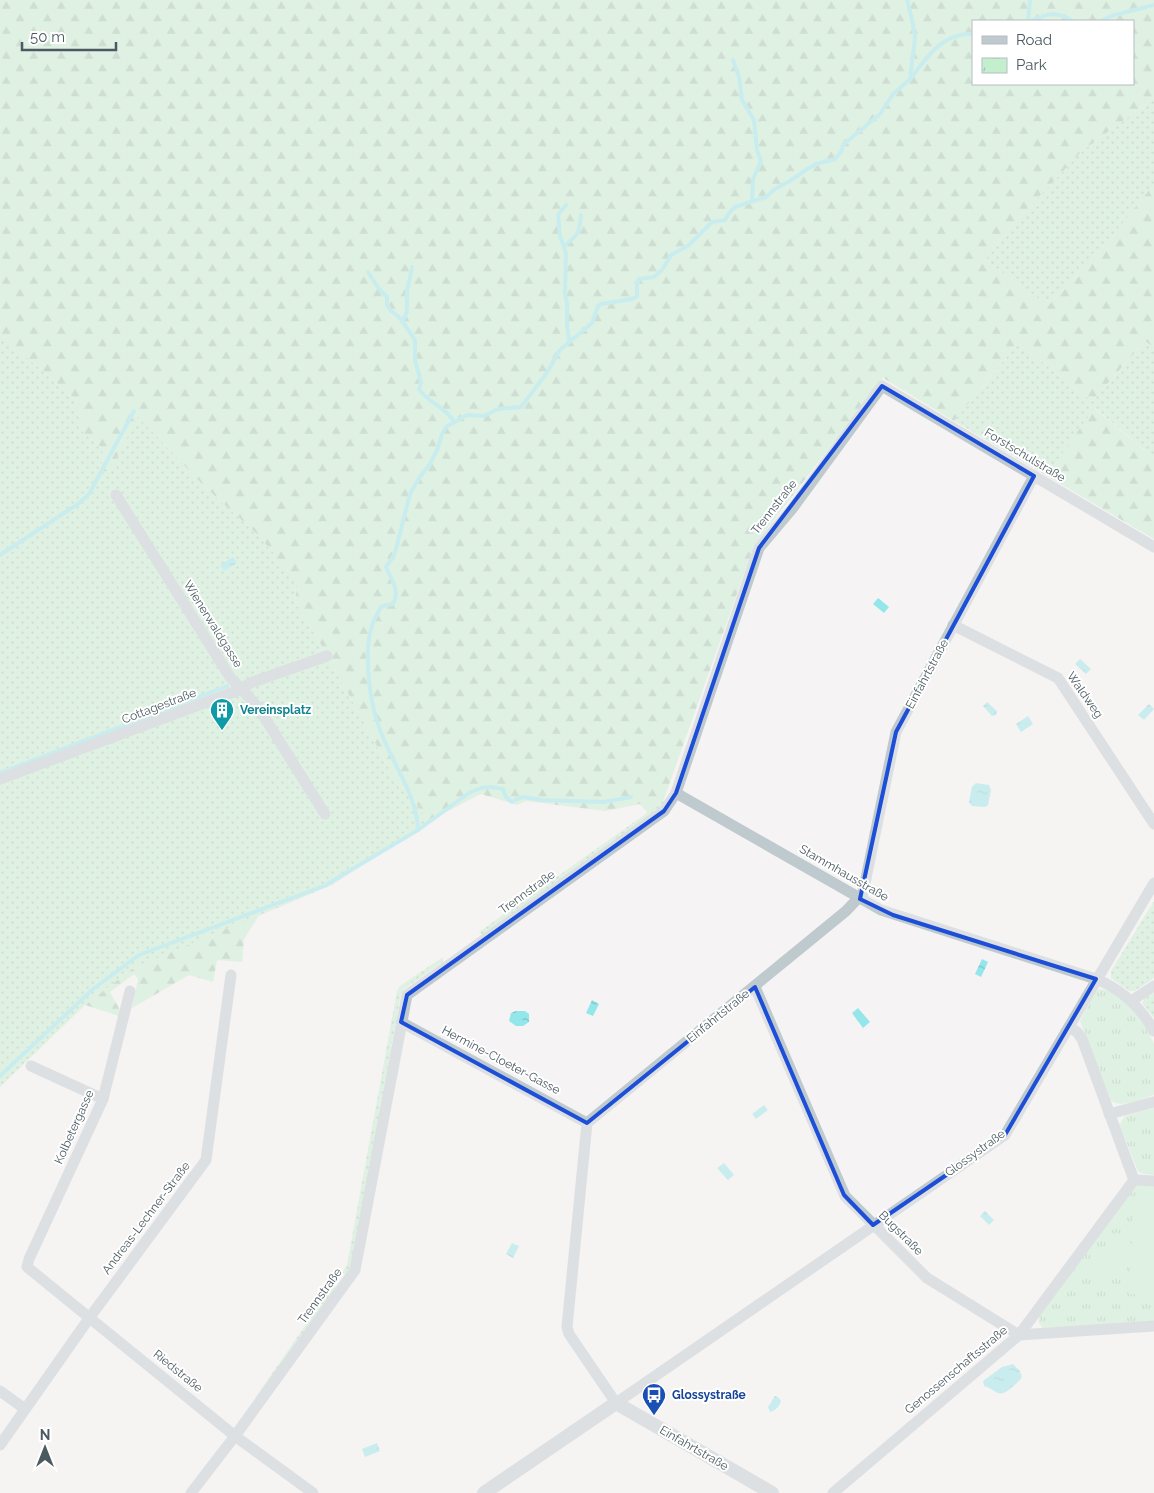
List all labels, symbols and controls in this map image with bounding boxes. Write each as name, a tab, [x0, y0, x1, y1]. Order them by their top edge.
scale bar	[22, 20, 116, 52]
legend	[972, 20, 1134, 85]
text: 50 m	[30, 28, 65, 46]
text: Road	[1016, 31, 1052, 49]
text: Park	[1016, 56, 1047, 74]
street label: Forstschulstraße	[982, 425, 1068, 485]
street label: Trennstraße	[748, 477, 800, 537]
street label: Wienerwaldgasse	[181, 578, 245, 670]
street label: Einfahrtstraße	[903, 637, 951, 711]
street label: Waldweg	[1064, 669, 1106, 721]
street label: Cottagestraße	[120, 685, 198, 727]
building icon: Vereinsplatz	[209, 697, 235, 731]
place label: Vereinsplatz	[240, 703, 311, 717]
street label: Stammhausstraße	[797, 842, 891, 904]
street label: Trennstraße	[496, 867, 558, 917]
street label: Einfahrtstraße	[684, 986, 752, 1046]
street label: Hermine-Cloeter-Gasse	[439, 1023, 563, 1097]
street label: Kolbetergasse	[51, 1088, 97, 1166]
street label: Glossystraße	[942, 1126, 1008, 1180]
street label: Andreas-Lechner-Straße	[99, 1159, 193, 1277]
street label: Bugstraße	[876, 1208, 926, 1258]
street label: Trennstraße	[295, 1265, 345, 1327]
street label: Genossenschaftsstraße	[902, 1323, 1010, 1417]
street label: Riedstraße	[151, 1347, 205, 1395]
bus stop icon: Glossystraße	[641, 1382, 667, 1416]
place label: Glossystraße	[672, 1388, 746, 1402]
north arrow	[20, 1423, 70, 1473]
street label: Einfahrtstraße	[657, 1423, 731, 1473]
text: N	[40, 1427, 50, 1443]

